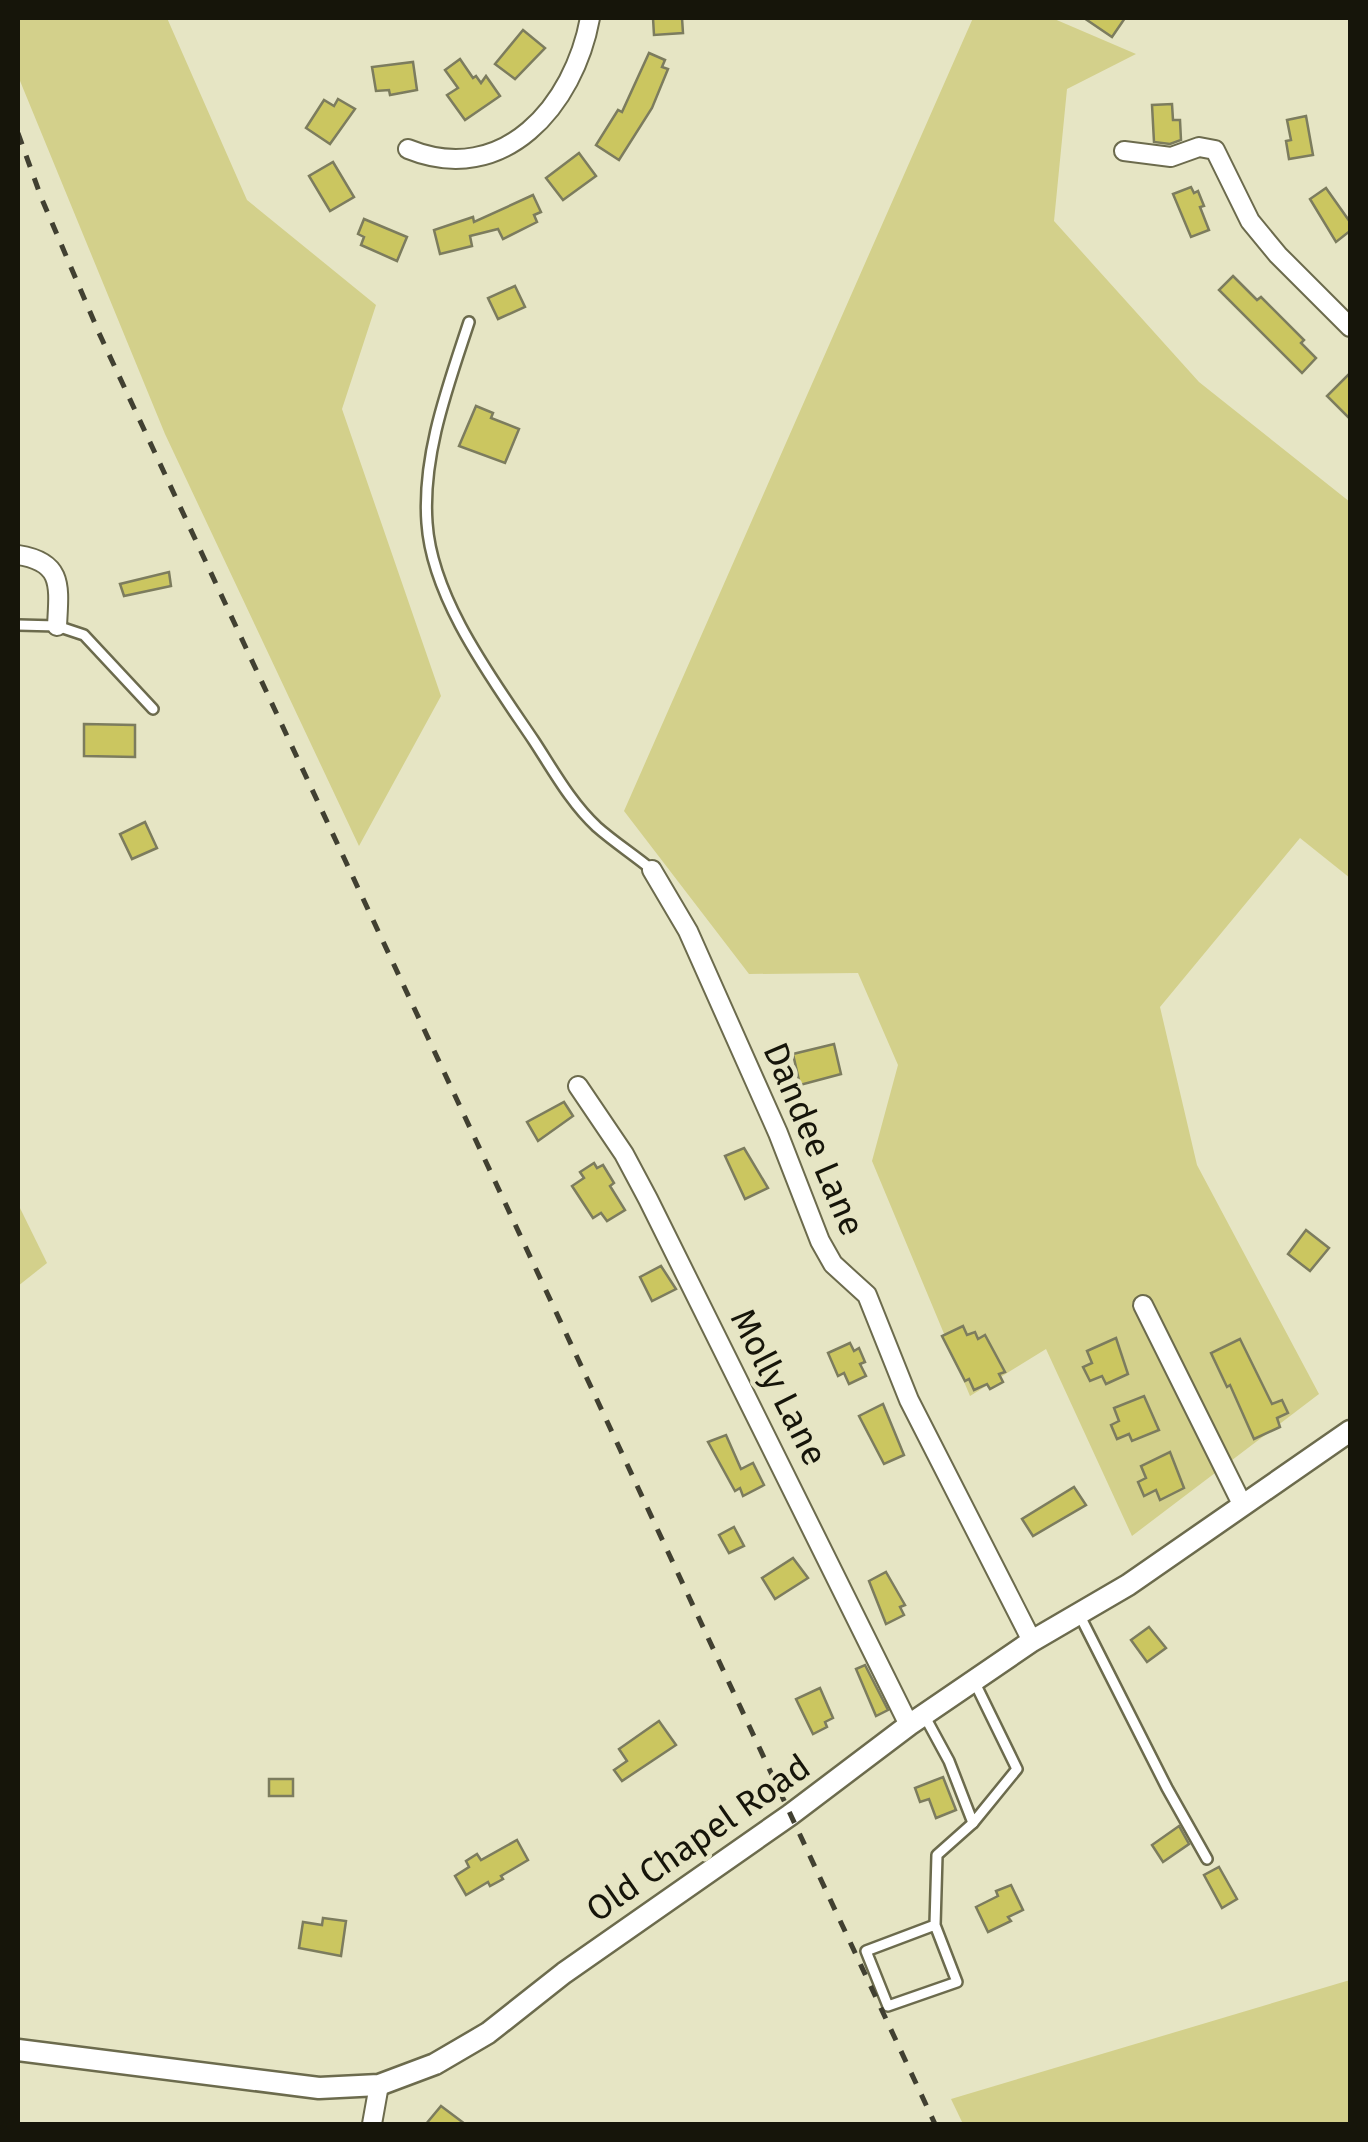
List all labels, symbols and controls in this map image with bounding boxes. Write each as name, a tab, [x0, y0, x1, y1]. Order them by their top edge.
street label: Dandee Lane	[754, 1036, 874, 1242]
street label: Molly Lane	[722, 1302, 836, 1472]
street label: Old Chapel Road	[578, 1745, 818, 1931]

